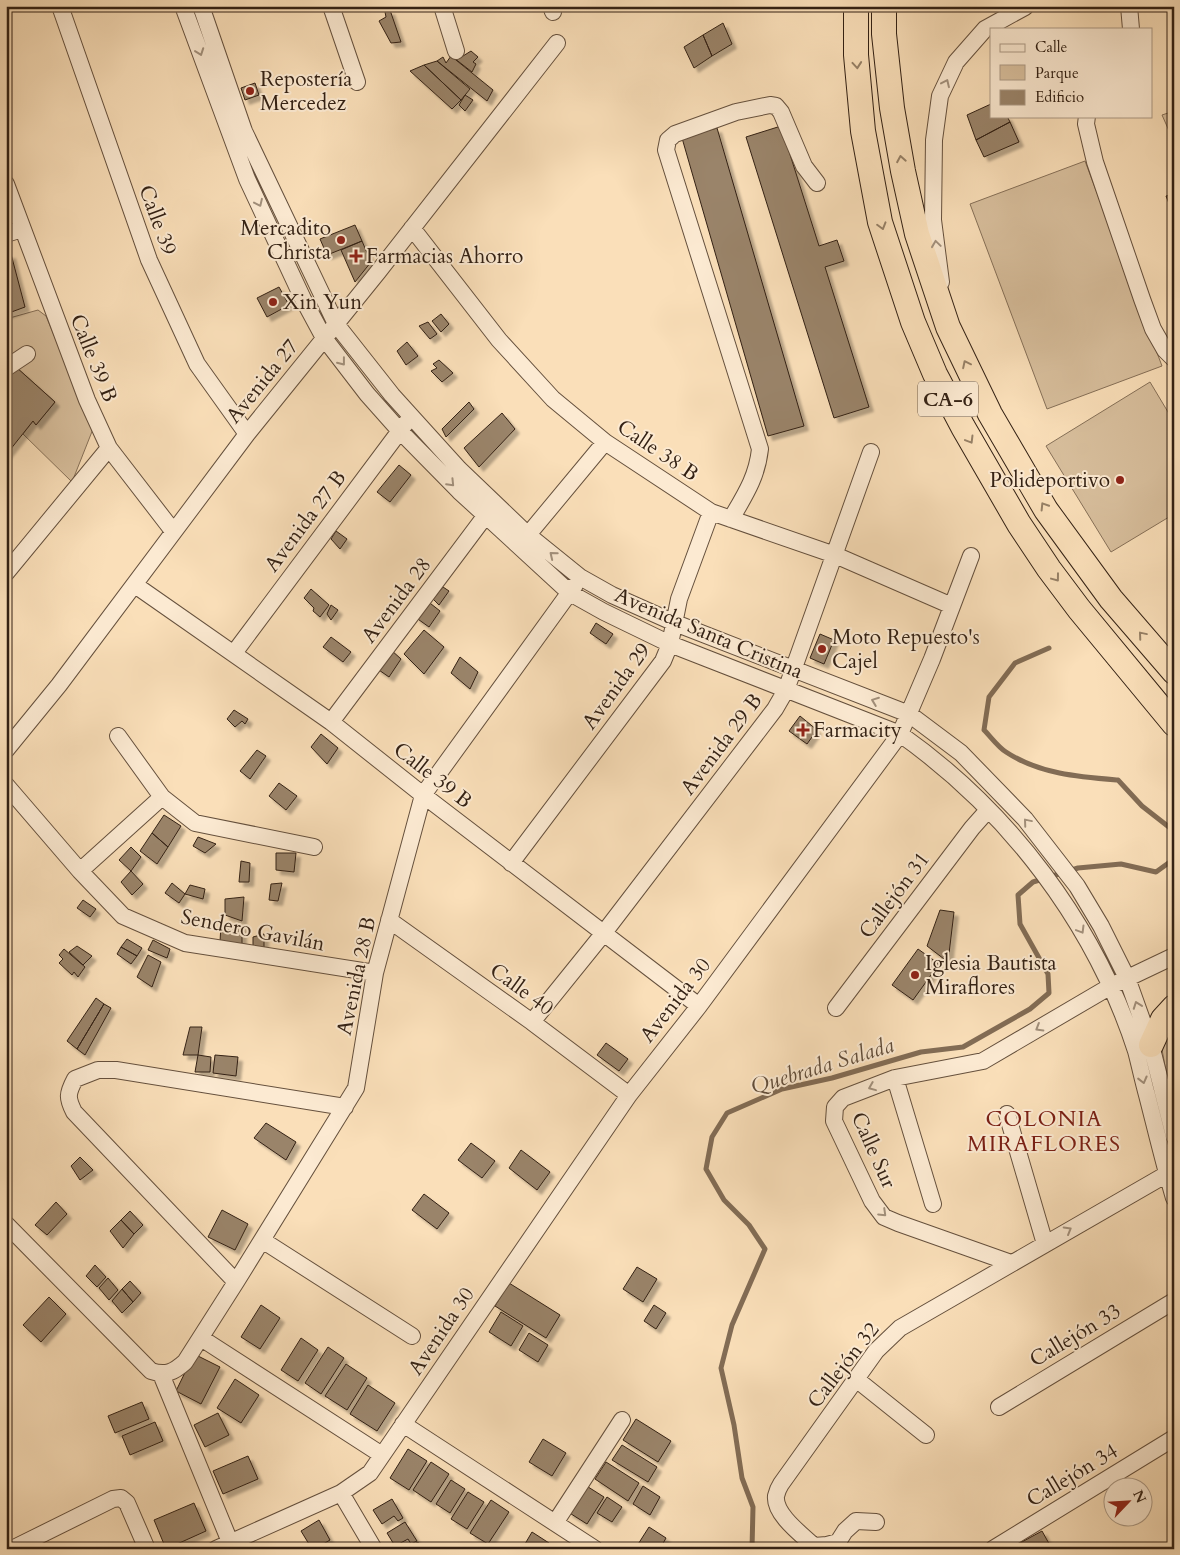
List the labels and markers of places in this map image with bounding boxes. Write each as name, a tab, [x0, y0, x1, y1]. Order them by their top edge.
place label: Repostería Mercedez	[260, 65, 352, 118]
marker: Repostería Mercedez	[244, 85, 256, 97]
place label: Mercadito Christa	[240, 214, 331, 267]
marker: Mercadito Christa	[335, 234, 347, 246]
place label: Farmacias Ahorro	[366, 242, 523, 271]
marker: Farmacias Ahorro	[350, 250, 362, 262]
place label: Xin Yun	[283, 288, 362, 317]
marker: Xin Yun	[267, 296, 279, 308]
place label: Polideportivo	[990, 466, 1110, 495]
marker: Polideportivo	[1114, 474, 1126, 486]
place label: Moto Repuesto's Cajel	[832, 623, 980, 676]
marker: Moto Repuesto's Cajel	[816, 643, 828, 655]
place label: Farmacity	[813, 716, 902, 745]
marker: Farmacity	[797, 724, 809, 736]
place label: Iglesia Bautista Miraflores	[925, 949, 1057, 1002]
marker: Iglesia Bautista Miraflores	[909, 969, 921, 981]

